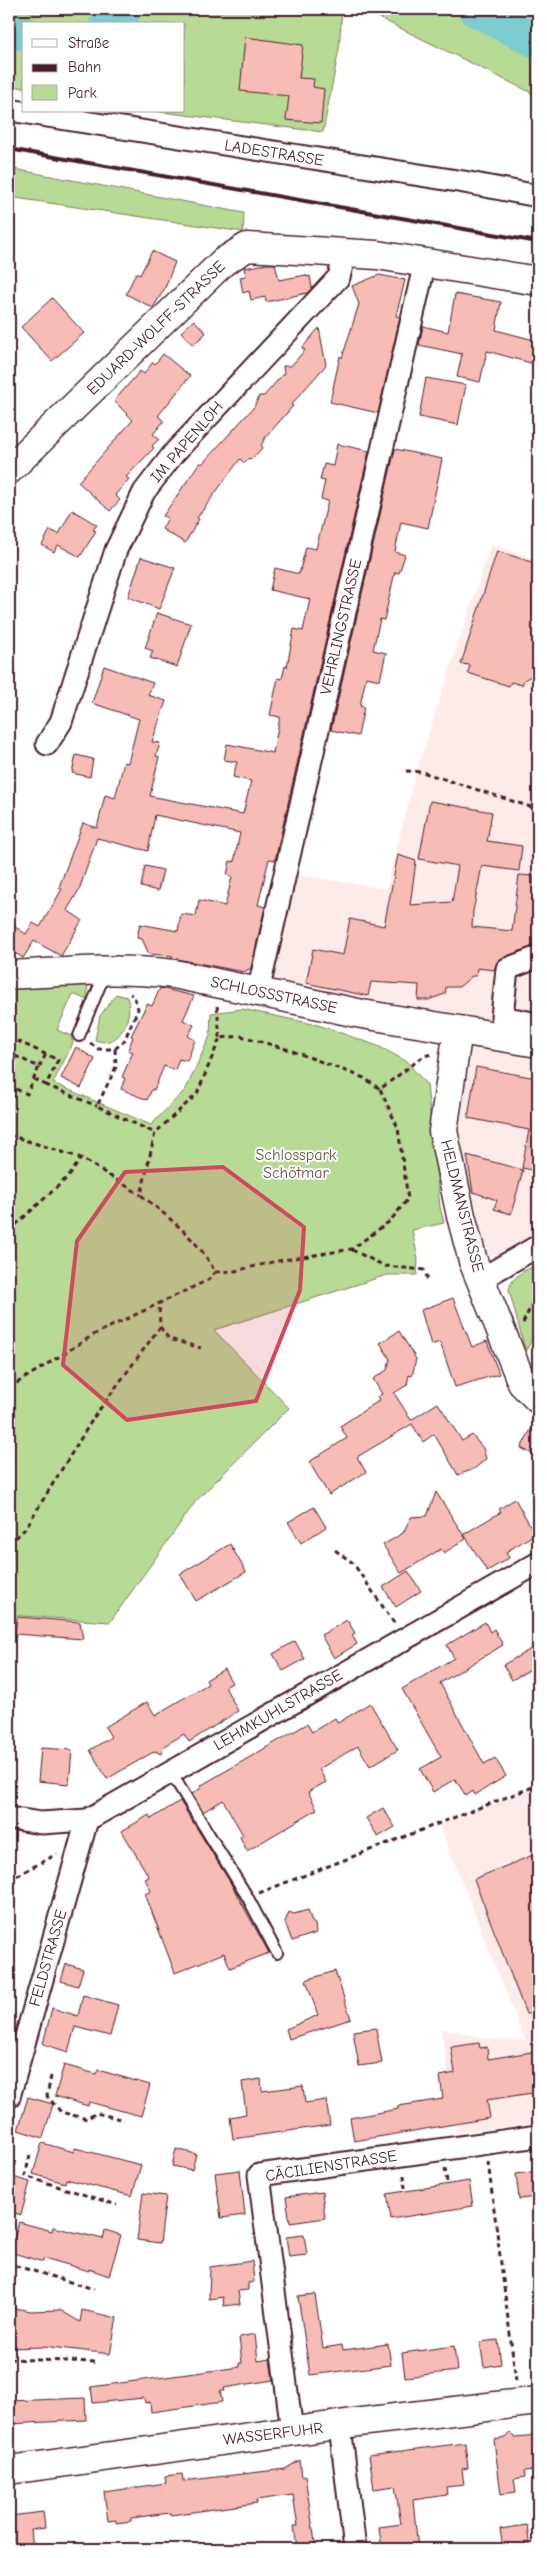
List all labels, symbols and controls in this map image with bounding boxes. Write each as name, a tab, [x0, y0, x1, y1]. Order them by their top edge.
legend	[22, 22, 185, 112]
text: Straße	[68, 34, 110, 52]
text: Bahn	[68, 58, 101, 76]
text: Park	[68, 84, 97, 102]
street label: LADESTRASSE	[223, 136, 325, 170]
street label: EDUARD-WOLFF-STRASSE	[83, 257, 229, 399]
street label: IM PAPENLOH	[147, 398, 227, 486]
street label: VEHRLINGSTRASSE	[317, 557, 365, 697]
street label: SCHLOSSSTRASSE	[209, 973, 339, 1017]
street label: HELDMANSTRASSE	[437, 1138, 487, 1274]
park label: Schlosspark Schötmar	[255, 1146, 337, 1182]
street label: LEHMKUHLSTRASSE	[210, 1666, 346, 1754]
street label: FELDSTRASSE	[26, 1907, 71, 2009]
street label: CÄCILIENSTRASSE	[264, 2147, 398, 2185]
street label: WASSERFUHR	[222, 2419, 324, 2449]

